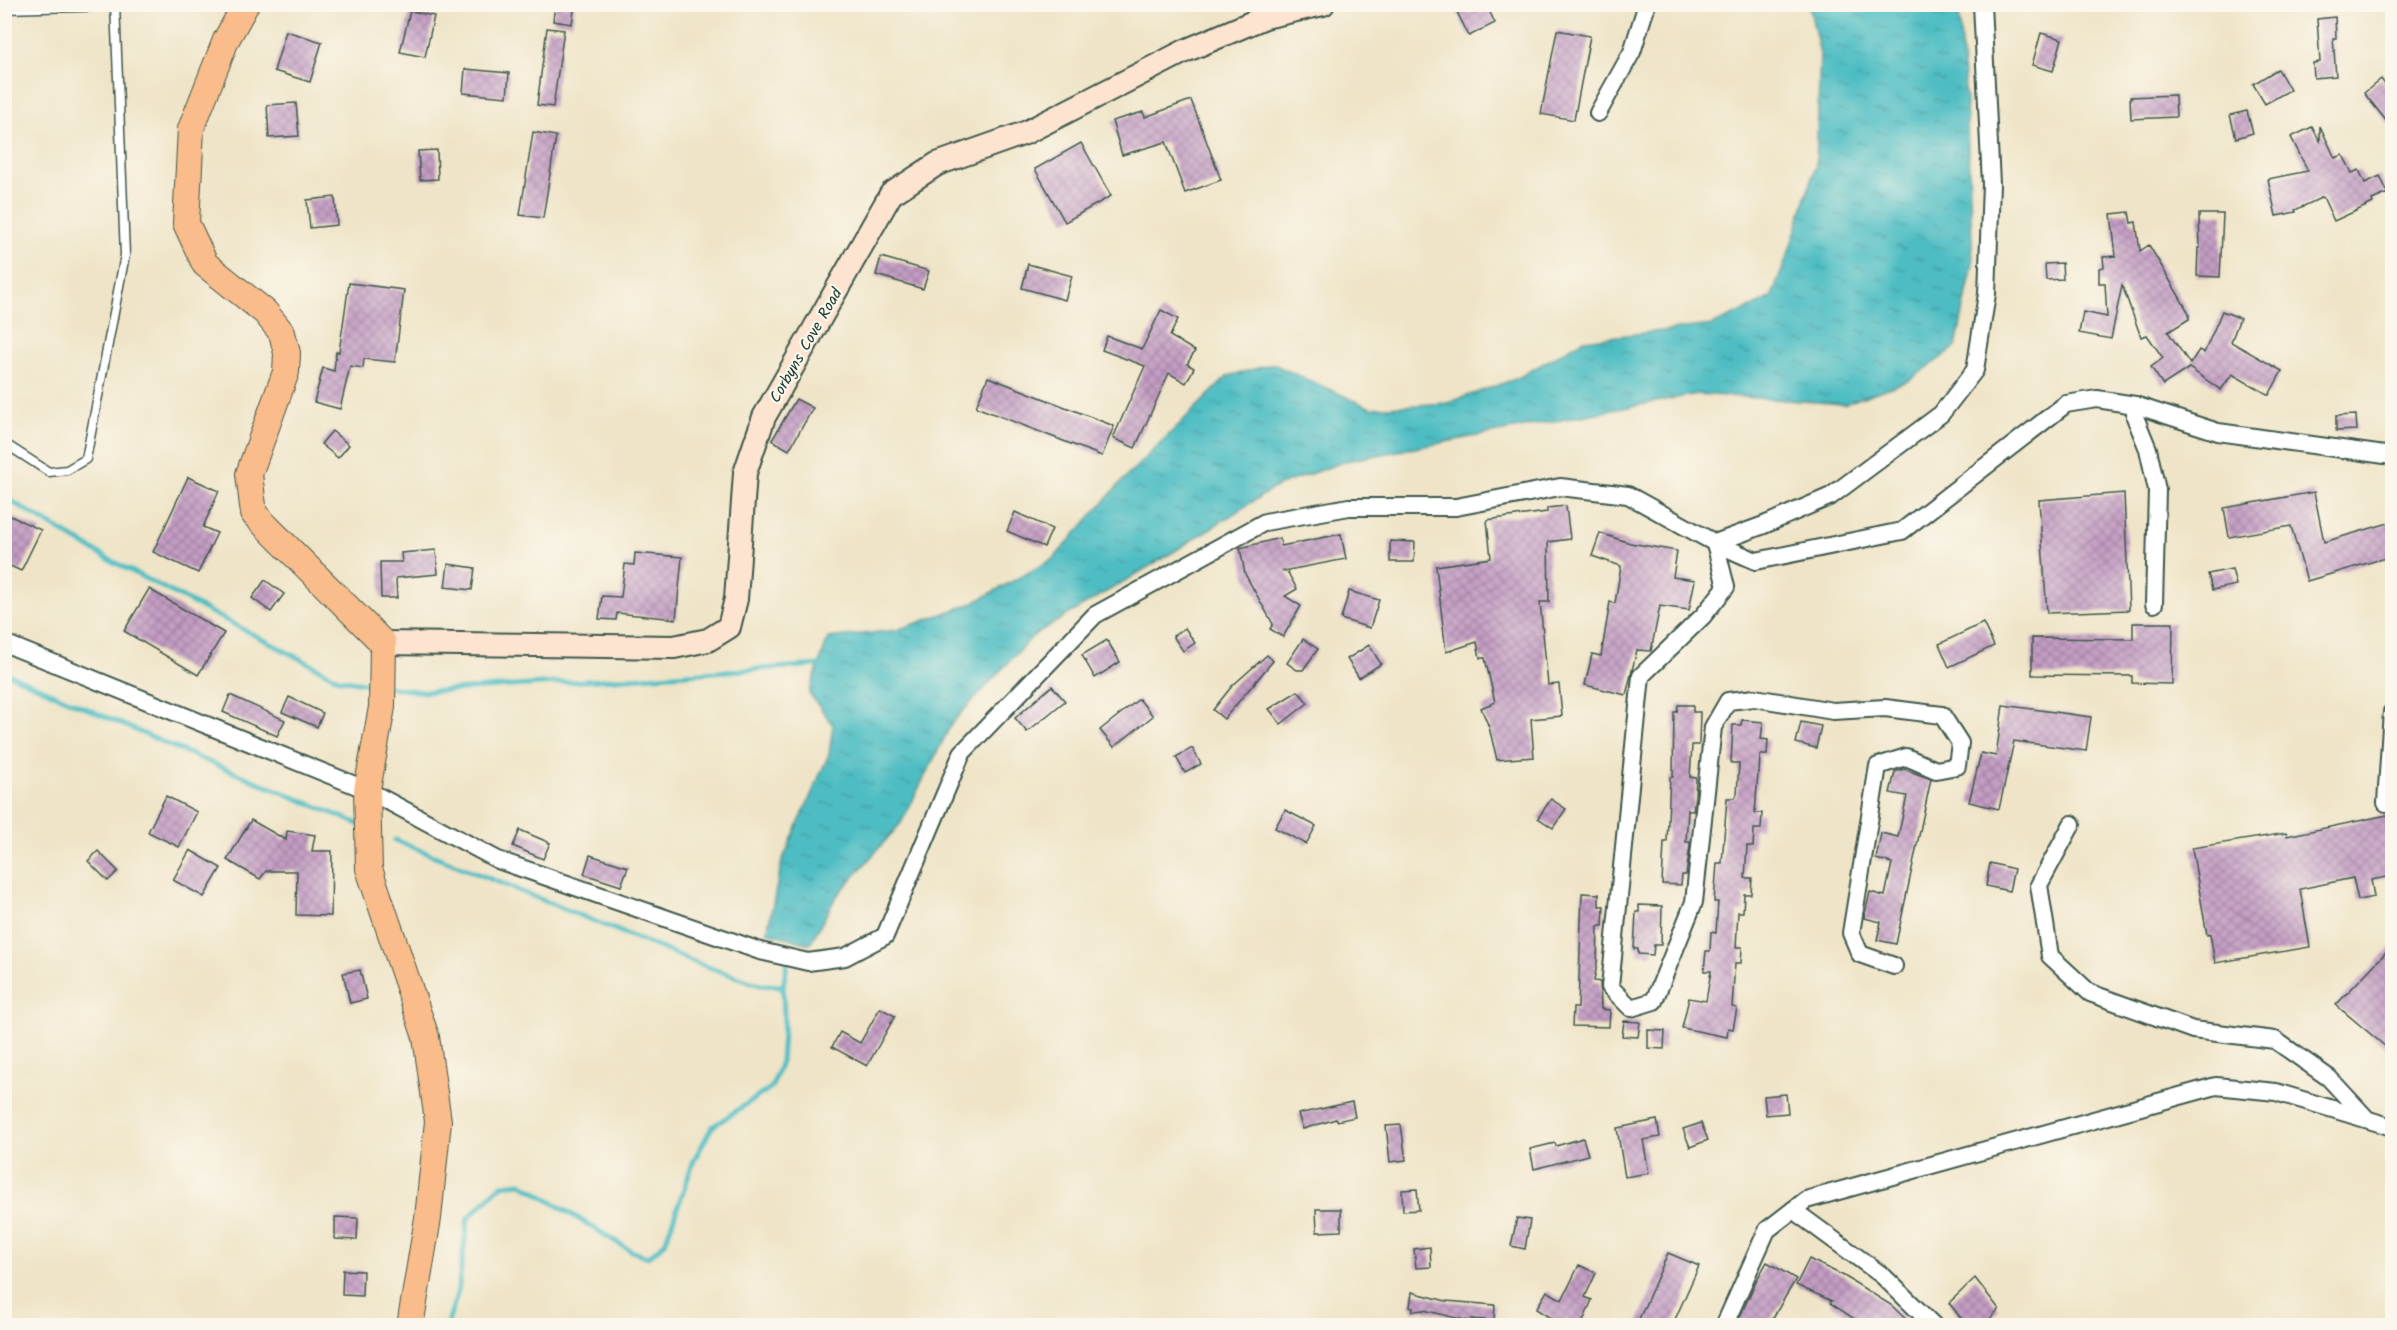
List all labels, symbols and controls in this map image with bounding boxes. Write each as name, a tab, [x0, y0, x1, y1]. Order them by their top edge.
street label: Corbyns Cove Road	[763, 283, 850, 408]

